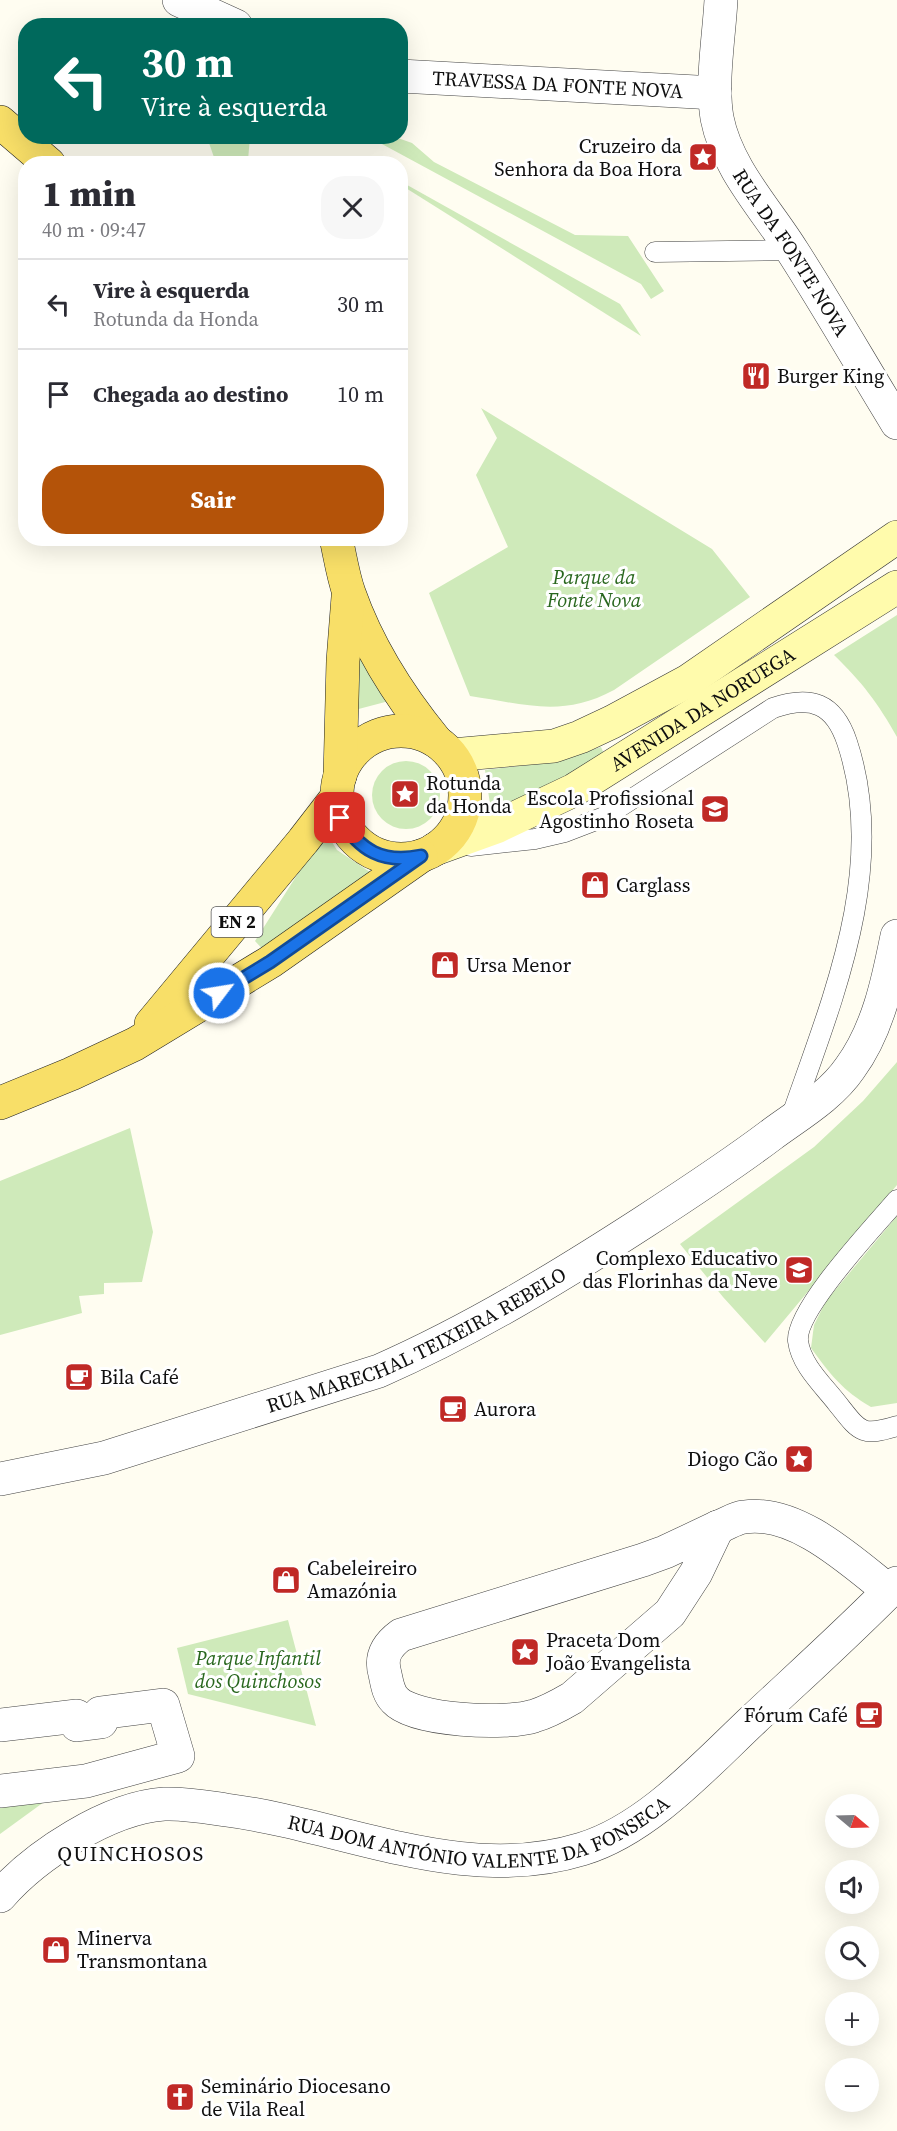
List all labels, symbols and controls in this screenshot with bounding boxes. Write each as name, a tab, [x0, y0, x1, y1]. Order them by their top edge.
text: 30 m	[141, 33, 234, 91]
icon: left	[42, 42, 120, 120]
street label: TRAVESSA DA FONTE NOVA	[432, 64, 685, 105]
text: Vire à esquerda	[141, 88, 327, 125]
place label: Cruzeiro da Senhora da Boa Hora	[494, 132, 683, 183]
place icon: Cruzeiro da Senhora da Boa Hora	[687, 141, 719, 173]
street label: RUA DA FONTE NOVA	[726, 164, 856, 342]
text: 1 min	[42, 169, 136, 218]
button: close	[321, 176, 384, 239]
text: 40 m · 09:47	[42, 216, 146, 244]
text: Vire à esquerda	[93, 275, 249, 305]
icon: left	[42, 288, 75, 321]
text: 30 m	[337, 289, 384, 319]
text: Rotunda da Honda	[93, 305, 259, 333]
restaurant icon: Burger King	[740, 360, 772, 392]
place label: Burger King	[777, 362, 884, 390]
icon: arrive	[42, 378, 75, 411]
text: Chegada ao destino	[93, 379, 288, 409]
text: 10 m	[337, 379, 384, 409]
button: Sair	[42, 465, 384, 534]
park label: Parque da Fonte Nova	[546, 563, 642, 614]
street label: AVENIDA DA NORUEGA	[605, 640, 801, 778]
place label: Rotunda da Honda	[426, 769, 513, 820]
place icon: Rotunda da Honda	[389, 778, 421, 810]
place label: Escola Profissional Agostinho Roseta	[527, 784, 695, 835]
pin	[314, 792, 365, 843]
school or university icon: Escola Profissional Agostinho Roseta	[699, 793, 731, 825]
icon: arrive	[323, 801, 356, 834]
shop icon: Carglass	[579, 869, 611, 901]
place label: Carglass	[616, 871, 690, 899]
road number: EN 2	[212, 907, 262, 937]
shop icon: Ursa Menor	[429, 949, 461, 981]
place label: Ursa Menor	[466, 951, 572, 979]
position arrow	[187, 961, 251, 1025]
place label: Complexo Educativo das Florinhas da Neve	[582, 1244, 778, 1295]
school or university icon: Complexo Educativo das Florinhas da Neve	[783, 1254, 815, 1286]
street label: RUA MARECHAL TEIXEIRA REBELO	[263, 1260, 572, 1420]
cafe icon: Bila Café	[63, 1361, 95, 1393]
place label: Bila Café	[100, 1363, 179, 1391]
cafe icon: Aurora	[437, 1393, 469, 1425]
place label: Aurora	[474, 1395, 537, 1423]
place icon: Diogo Cão	[783, 1443, 815, 1475]
place label: Diogo Cão	[687, 1445, 778, 1473]
place label: Cabeleireiro Amazónia	[307, 1554, 417, 1605]
shop icon: Cabeleireiro Amazónia	[270, 1564, 302, 1596]
place label: Praceta Dom João Evangelista	[545, 1626, 692, 1677]
place icon: Praceta Dom João Evangelista	[509, 1636, 541, 1668]
park label: Parque Infantil dos Quinchosos	[194, 1644, 322, 1695]
cafe icon: Fórum Café	[853, 1699, 885, 1731]
place label: Fórum Café	[744, 1701, 848, 1729]
street label: RUA DOM ANTÓNIO VALENTE DA FONSECA	[285, 1789, 676, 1875]
north arrow	[825, 1794, 879, 1848]
map controls	[825, 1794, 879, 2112]
district label: QUINCHOSOS	[57, 1839, 205, 1868]
button: sound	[825, 1860, 879, 1914]
place label: Minerva Transmontana	[77, 1924, 208, 1975]
button: search	[825, 1926, 879, 1980]
shop icon: Minerva Transmontana	[40, 1934, 72, 1966]
button: +	[825, 1992, 879, 2046]
button: −	[825, 2058, 879, 2112]
place label: Seminário Diocesano de Vila Real	[201, 2072, 391, 2123]
church icon: Seminário Diocesano de Vila Real	[164, 2081, 196, 2113]

